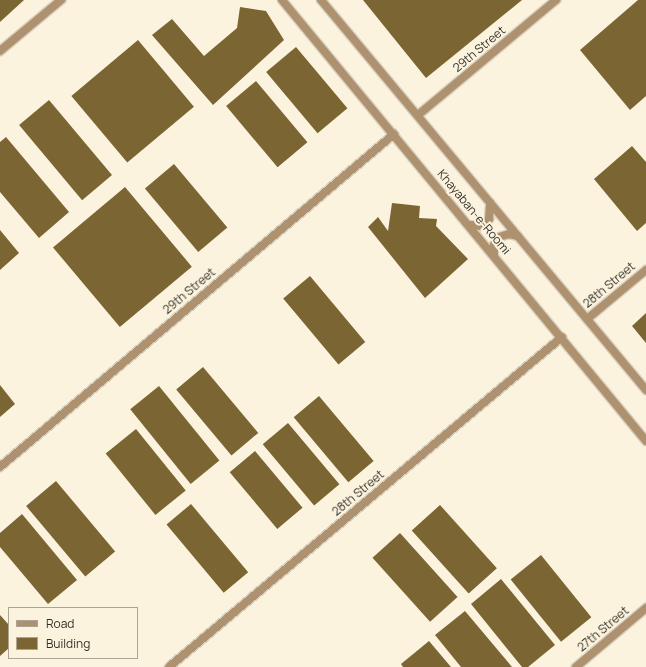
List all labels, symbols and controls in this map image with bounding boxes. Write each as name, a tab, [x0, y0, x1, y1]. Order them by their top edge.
street label: 29th Street	[450, 23, 508, 75]
street label: Khayaban-e-Roomi	[434, 167, 514, 257]
street label: 28th Street	[580, 259, 638, 311]
street label: 29th Street	[160, 265, 218, 317]
street label: 28th Street	[329, 467, 387, 519]
street label: 27th Street	[574, 603, 632, 655]
legend	[8, 607, 138, 659]
text: Road	[46, 615, 74, 632]
text: Building	[46, 635, 90, 652]

